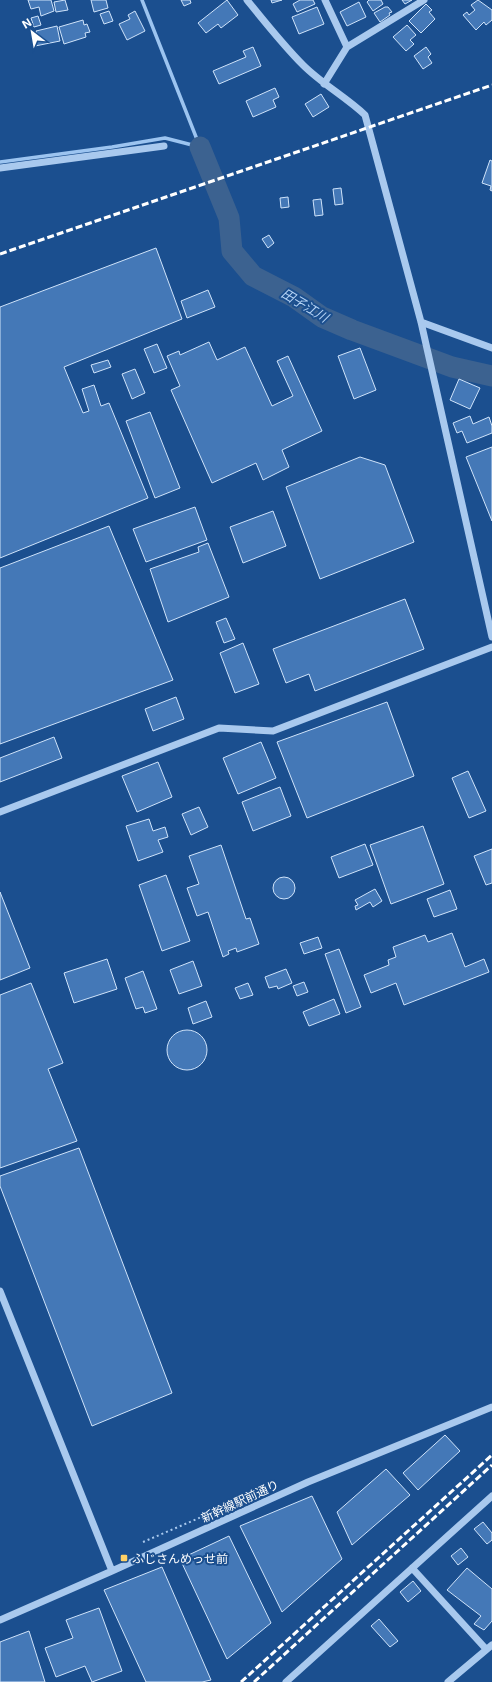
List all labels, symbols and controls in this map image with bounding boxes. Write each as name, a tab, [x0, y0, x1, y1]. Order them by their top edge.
north arrow	[12, 12, 52, 52]
text: N	[20, 15, 34, 32]
water label: 田子江川	[279, 285, 333, 326]
street label: 新幹線駅前通り	[199, 1476, 281, 1526]
place label: ふじさんめっせ前	[132, 1551, 228, 1566]
marker: ふじさんめっせ前	[119, 1553, 129, 1563]

